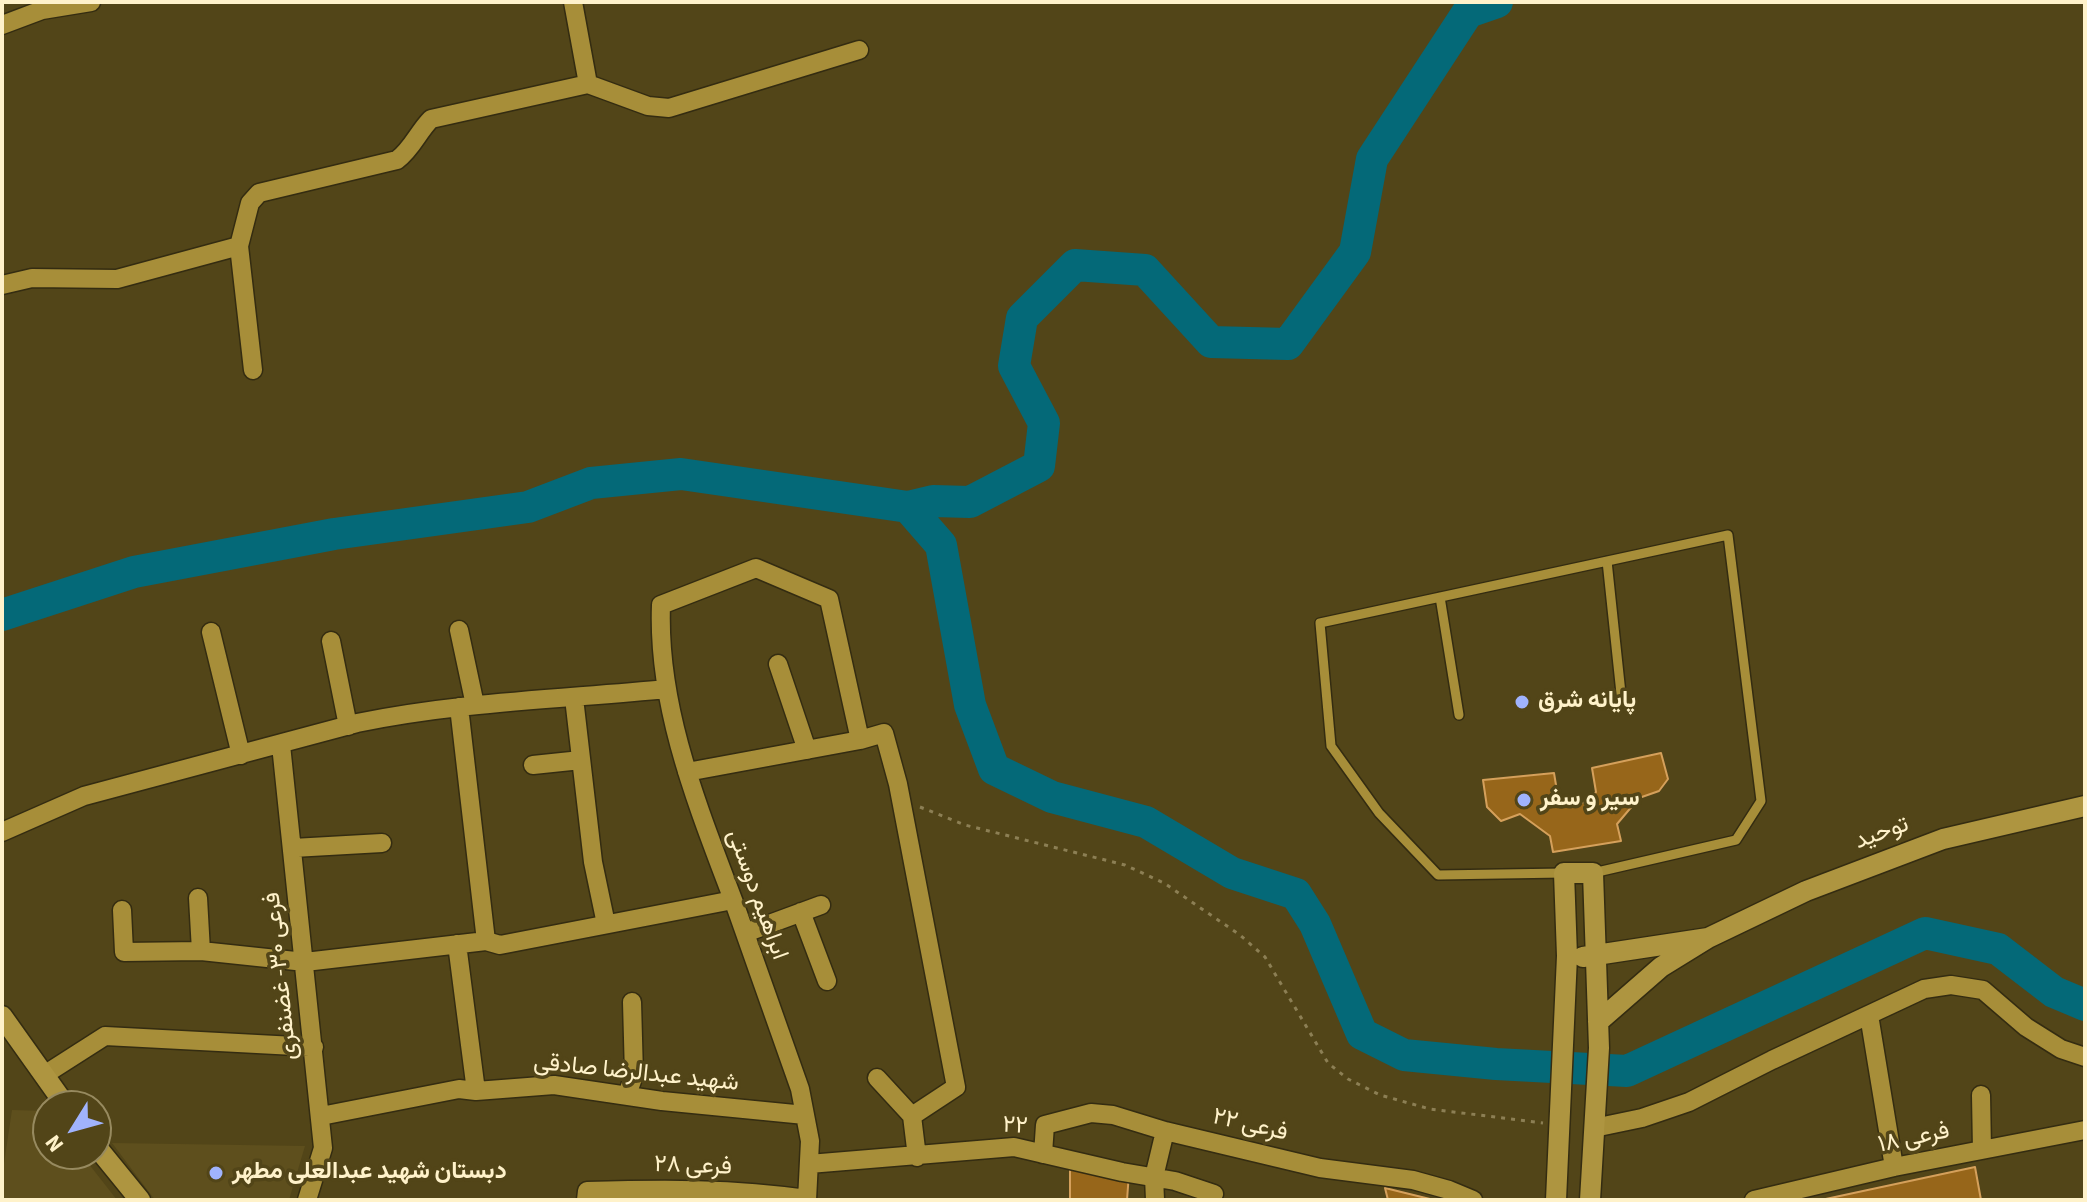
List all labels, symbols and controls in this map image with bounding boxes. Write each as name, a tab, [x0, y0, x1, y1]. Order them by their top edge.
place label: پایانه شرق	[1538, 688, 1636, 716]
marker: پایانه شرق	[1513, 693, 1531, 711]
place label: سیر و سفر	[1540, 786, 1640, 814]
marker: سیر و سفر	[1515, 791, 1533, 809]
street label: توحید	[1851, 811, 1913, 857]
street label: ابراهیم دوستی	[719, 826, 793, 964]
street label: فرعی ۳۰- غضنفری	[259, 891, 305, 1061]
street label: شهید عبدالرضا صادقی	[532, 1049, 740, 1099]
north arrow	[32, 1090, 112, 1170]
street label: فرعی ۲۲	[1210, 1103, 1290, 1149]
street label: ۲۲	[1002, 1112, 1028, 1142]
street label: فرعی ۱۸	[1876, 1117, 1952, 1161]
text: N	[37, 1128, 72, 1159]
street label: فرعی ۲۸	[654, 1151, 732, 1183]
place label: دبستان شهید عبدالعلی مطهر	[232, 1159, 507, 1187]
marker: دبستان شهید عبدالعلی مطهر	[207, 1164, 225, 1182]

